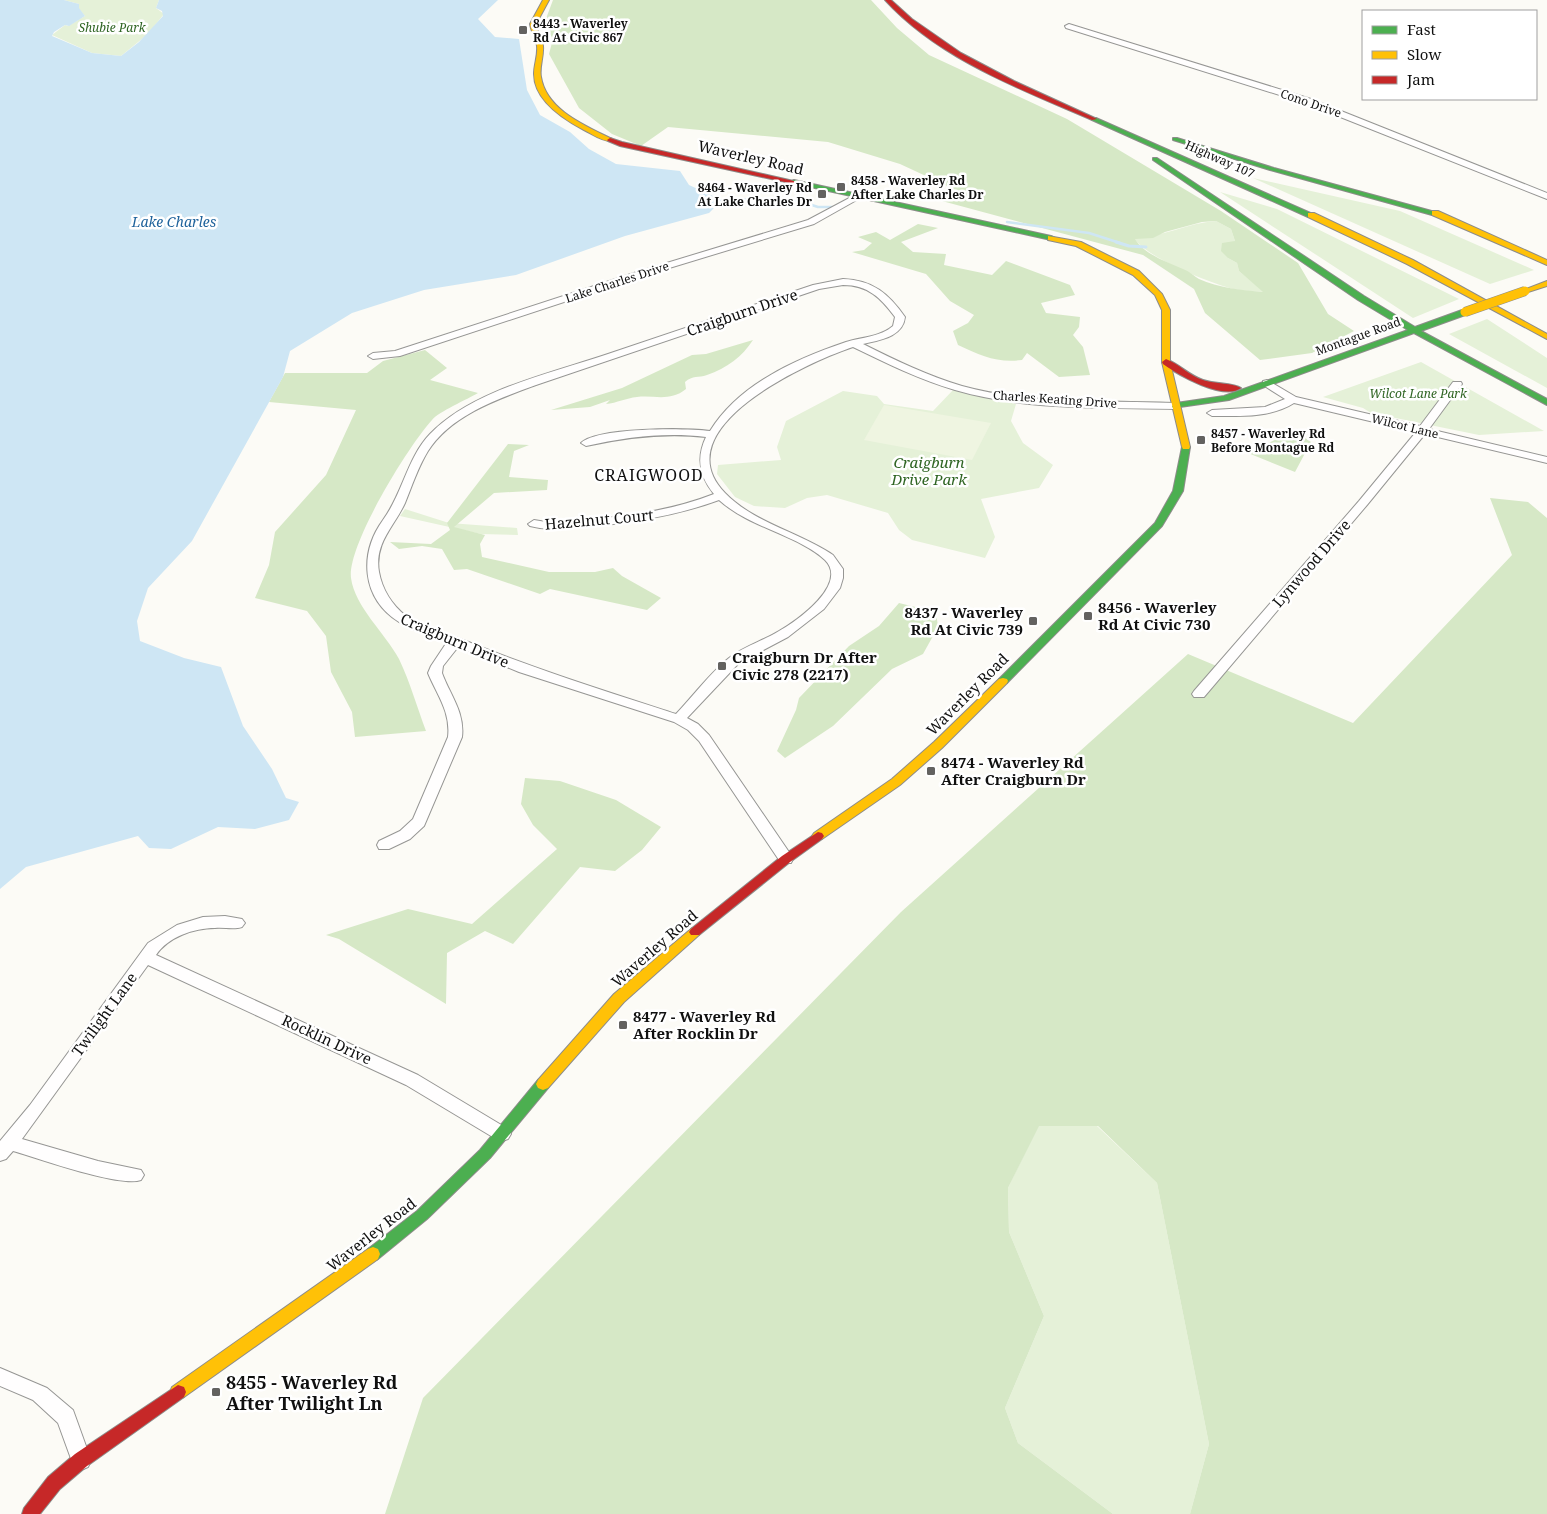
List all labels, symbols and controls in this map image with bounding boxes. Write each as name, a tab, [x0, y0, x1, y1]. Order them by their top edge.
legend	[1362, 10, 1537, 100]
place label: 8443 - Waverley Rd At Civic 867	[533, 15, 628, 46]
park label: Shubie Park	[78, 19, 147, 36]
text: Fast	[1407, 19, 1436, 39]
marker: 8443 - Waverley Rd At Civic 867	[517, 24, 529, 36]
text: Slow	[1407, 44, 1441, 64]
text: Jam	[1406, 69, 1435, 89]
street label: Cono Drive	[1278, 85, 1344, 121]
street label: Waverley Road	[696, 135, 806, 179]
street label: Highway 107	[1183, 136, 1258, 182]
place label: 8458 - Waverley Rd After Lake Charles Dr	[851, 172, 984, 203]
place label: 8464 - Waverley Rd At Lake Charles Dr	[698, 179, 813, 210]
marker: 8458 - Waverley Rd After Lake Charles Dr	[835, 181, 847, 193]
marker: 8464 - Waverley Rd At Lake Charles Dr	[816, 188, 828, 200]
water label: Lake Charles	[131, 212, 217, 231]
street label: Lake Charles Drive	[563, 257, 671, 307]
street label: Craigburn Drive	[684, 284, 800, 340]
street label: Montague Road	[1313, 313, 1404, 359]
park label: Wilcot Lane Park	[1369, 385, 1468, 402]
street label: Charles Keating Drive	[992, 386, 1118, 412]
street label: Wilcot Lane	[1370, 409, 1440, 443]
place label: 8457 - Waverley Rd Before Montague Rd	[1211, 425, 1335, 456]
marker: 8457 - Waverley Rd Before Montague Rd	[1195, 434, 1207, 446]
park label: Craigburn Drive Park	[890, 452, 967, 489]
district label: CRAIGWOOD	[594, 464, 704, 486]
street label: Hazelnut Court	[544, 504, 654, 534]
street label: Lynwood Drive	[1267, 515, 1355, 611]
place label: 8456 - Waverley Rd At Civic 730	[1098, 597, 1217, 634]
place label: 8437 - Waverley Rd At Civic 739	[905, 602, 1023, 639]
street label: Craigburn Drive	[398, 608, 512, 672]
marker: 8456 - Waverley Rd At Civic 730	[1082, 610, 1094, 622]
marker: 8437 - Waverley Rd At Civic 739	[1027, 615, 1039, 627]
place label: Craigburn Dr After Civic 278 (2217)	[732, 647, 877, 684]
street label: Waverley Road	[922, 649, 1012, 739]
marker: Craigburn Dr After Civic 278 (2217)	[716, 660, 728, 672]
place label: 8474 - Waverley Rd After Craigburn Dr	[941, 752, 1086, 789]
marker: 8474 - Waverley Rd After Craigburn Dr	[925, 765, 937, 777]
street label: Waverley Road	[607, 905, 701, 991]
street label: Twilight Lane	[67, 968, 141, 1060]
place label: 8477 - Waverley Rd After Rocklin Dr	[633, 1006, 776, 1043]
street label: Rocklin Drive	[279, 1009, 375, 1069]
marker: 8477 - Waverley Rd After Rocklin Dr	[617, 1019, 629, 1031]
street label: Waverley Road	[322, 1193, 420, 1275]
place label: 8455 - Waverley Rd After Twilight Ln	[226, 1370, 398, 1415]
marker: 8455 - Waverley Rd After Twilight Ln	[210, 1386, 222, 1398]

